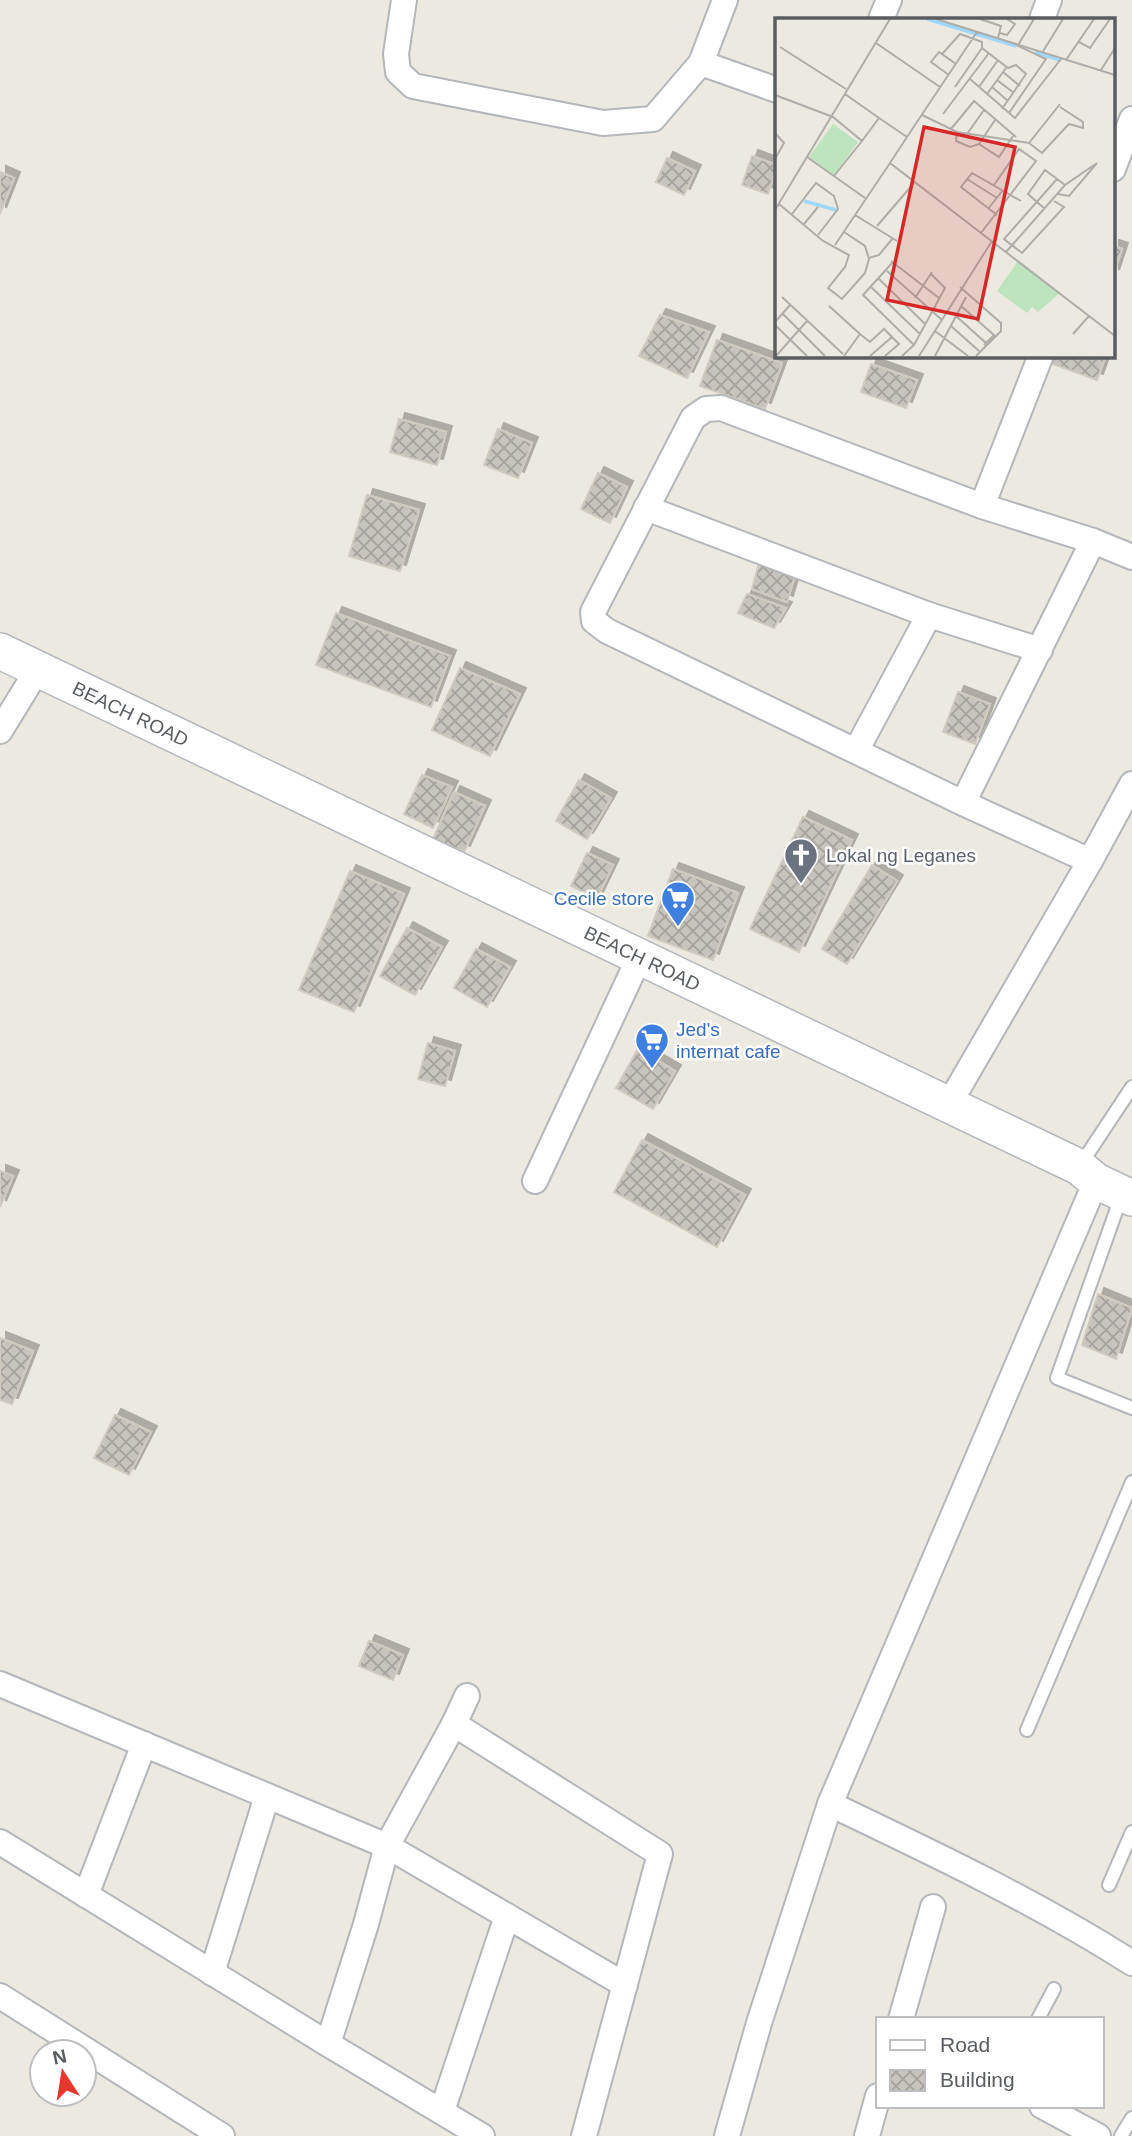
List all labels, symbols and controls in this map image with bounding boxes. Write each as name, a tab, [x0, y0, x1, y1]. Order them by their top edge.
inset map	[775, 18, 1114, 357]
street label: BEACH ROAD	[69, 677, 192, 751]
church icon: Lokal ng Leganes	[782, 836, 820, 885]
place label: Lokal ng Leganes	[826, 845, 976, 866]
supermarket icon: Cecile store	[659, 879, 697, 928]
place label: Cecile store	[554, 888, 654, 909]
street label: BEACH ROAD	[581, 922, 703, 995]
place label: Jed's internat cafe	[676, 1019, 781, 1062]
supermarket icon: Jed's internat cafe	[633, 1021, 671, 1070]
legend	[876, 2017, 1104, 2108]
text: Road	[940, 2033, 990, 2056]
north arrow	[28, 2038, 98, 2108]
text: N	[51, 2045, 68, 2069]
text: Building	[940, 2068, 1015, 2091]

